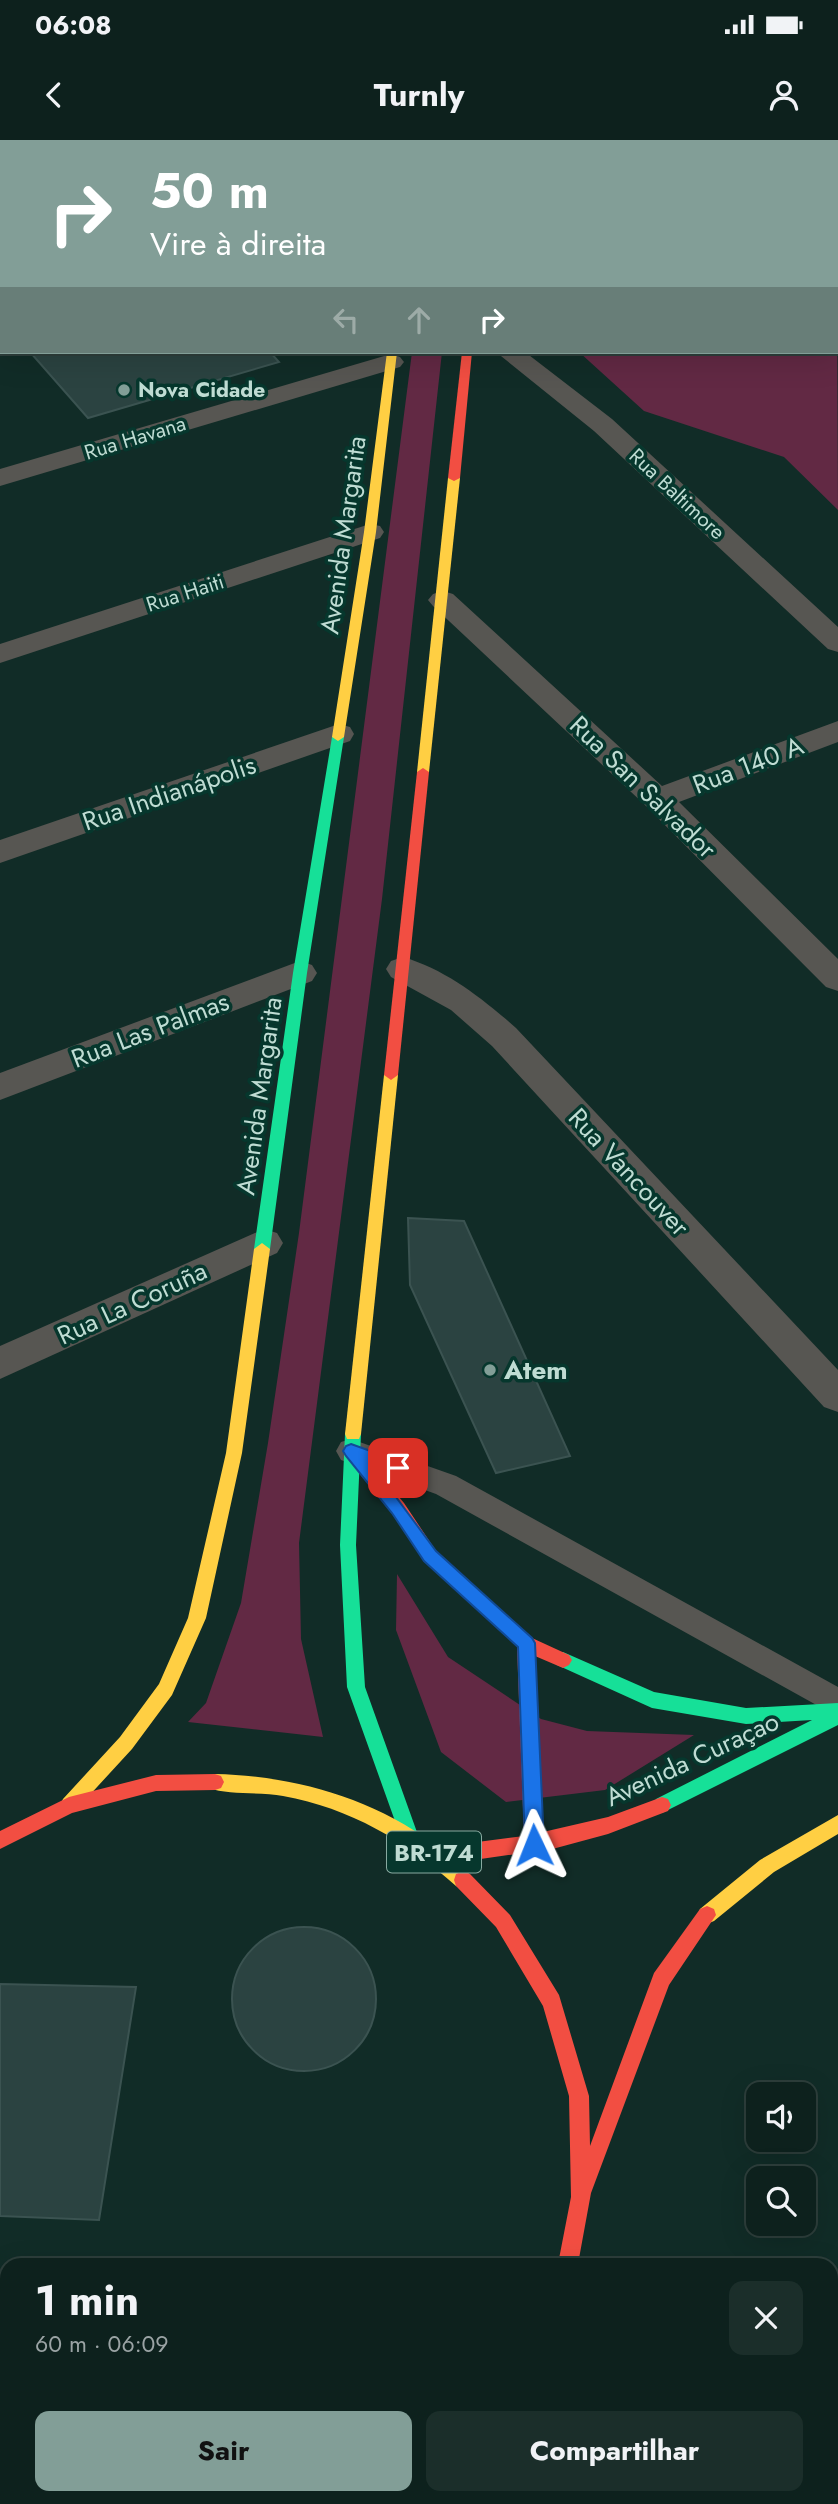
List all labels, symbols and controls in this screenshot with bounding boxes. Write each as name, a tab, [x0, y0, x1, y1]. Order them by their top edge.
text: 06:08	[35, 6, 112, 44]
text: Turnly	[374, 72, 464, 118]
icon: back	[35, 76, 73, 114]
icon: person	[765, 76, 803, 114]
text: 50 m	[150, 156, 269, 226]
icon: right	[35, 168, 126, 259]
text: Vire à direita	[150, 221, 326, 267]
icon: left	[327, 301, 365, 339]
icon: ahead	[400, 301, 438, 339]
icon: right	[473, 301, 511, 339]
place label: Nova Cidade	[138, 375, 265, 405]
marker: Nova Cidade	[116, 382, 132, 398]
street label: Rua Havana	[81, 408, 189, 468]
street label: Avenida Margarita	[310, 433, 376, 637]
street label: Rua Baltimore	[622, 441, 732, 547]
street label: Rua Haiti	[142, 566, 228, 620]
street label: Rua San Salvador	[561, 707, 725, 867]
street label: Rua 140 A	[687, 726, 810, 804]
street label: Rua Indianápolis	[77, 746, 261, 840]
street label: Rua Las Palmas	[66, 982, 234, 1078]
street label: Avenida Margarita	[226, 994, 292, 1198]
street label: Rua Vancouver	[560, 1099, 698, 1245]
street label: Rua La Coruña	[51, 1252, 213, 1354]
place label: Atem	[503, 1351, 568, 1389]
marker: Atem	[482, 1362, 498, 1378]
pin	[368, 1438, 428, 1498]
icon: arrive	[379, 1449, 417, 1487]
street label: Avenida Curaçao	[599, 1702, 785, 1816]
position arrow	[497, 1808, 571, 1882]
road number: BR-174	[387, 1832, 481, 1872]
map controls	[746, 2082, 816, 2236]
button: sound	[746, 2082, 816, 2152]
button: search	[746, 2166, 816, 2236]
text: 1 min	[35, 2270, 139, 2331]
button: close	[729, 2281, 803, 2355]
text: 60 m · 06:09	[35, 2327, 169, 2361]
button: Sair	[35, 2411, 412, 2491]
button: Compartilhar	[426, 2411, 803, 2491]

